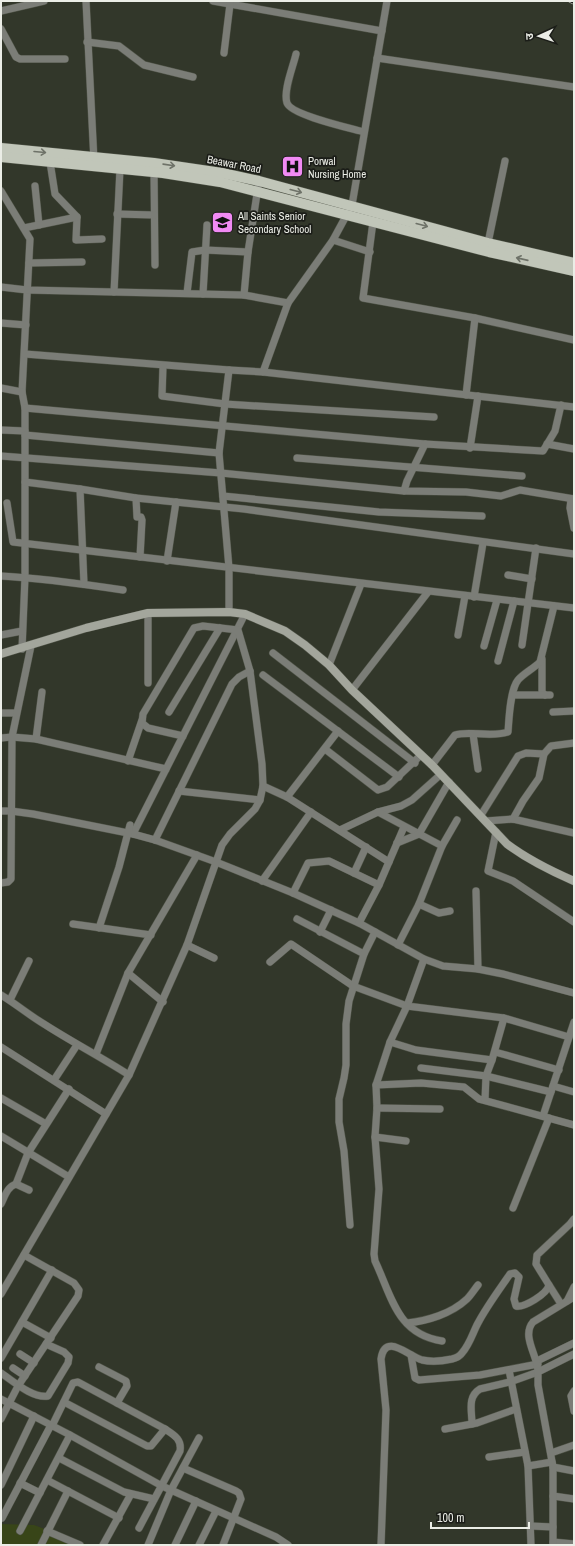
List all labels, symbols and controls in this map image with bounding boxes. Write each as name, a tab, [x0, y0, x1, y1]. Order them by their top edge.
north arrow	[519, 16, 559, 56]
text: उ	[522, 32, 536, 40]
one-way arrow	[33, 149, 46, 156]
street label: Beawar Road	[206, 152, 262, 176]
hospital icon: Porwal Nursing Home	[279, 154, 305, 180]
place label: Porwal Nursing Home	[308, 154, 366, 181]
one-way arrow	[162, 161, 175, 169]
one-way arrow	[290, 187, 303, 195]
school or university icon: All Saints Senior Secondary School	[210, 209, 236, 235]
place label: All Saints Senior Secondary School	[237, 209, 311, 236]
one-way arrow	[415, 222, 428, 229]
one-way arrow	[516, 255, 529, 262]
scale bar	[431, 1504, 529, 1530]
text: 100 m	[437, 1510, 464, 1526]

